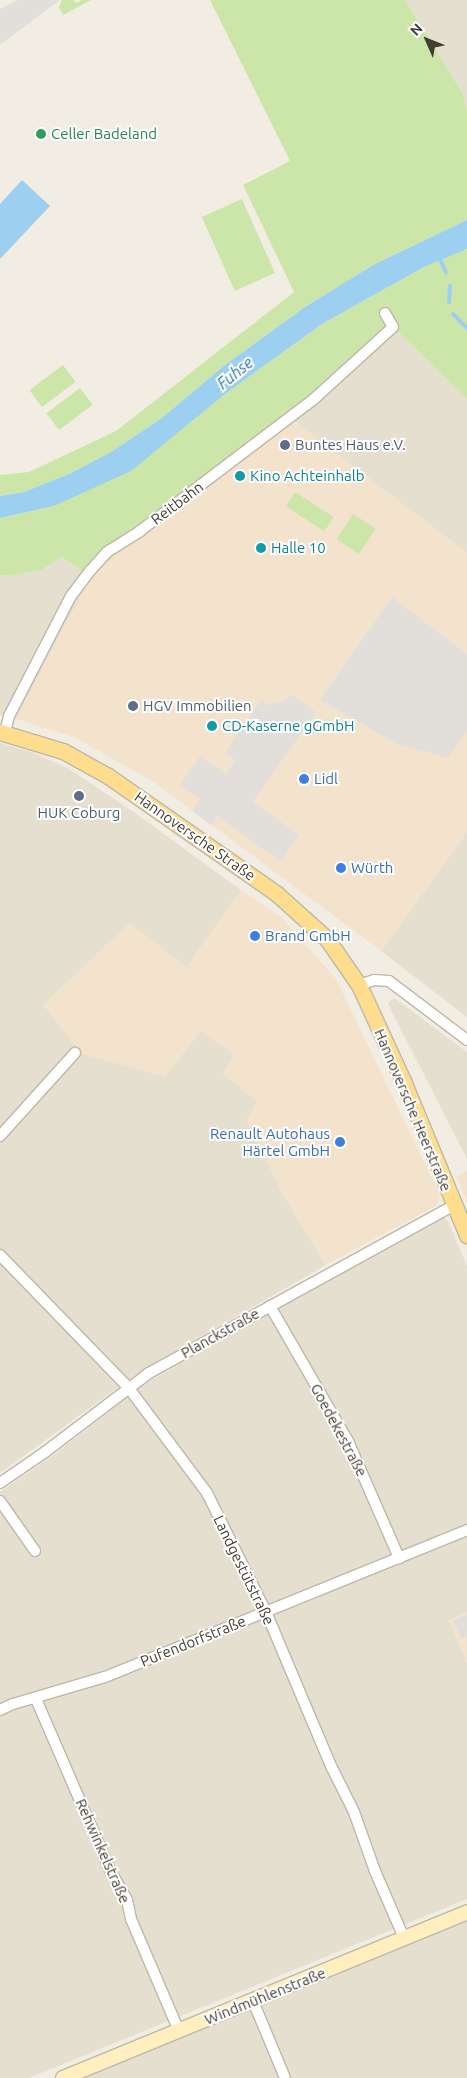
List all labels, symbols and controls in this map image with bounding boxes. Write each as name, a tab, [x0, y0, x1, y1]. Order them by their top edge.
north arrow	[402, 15, 452, 65]
text: N	[407, 20, 426, 39]
place label: Celler Badeland	[51, 125, 157, 143]
marker: Celler Badeland	[35, 128, 47, 140]
water label: Fuhse	[213, 353, 257, 393]
place label: Buntes Haus e.V.	[295, 436, 406, 454]
marker: Buntes Haus e.V.	[279, 439, 291, 451]
place label: Kino Achteinhalb	[250, 467, 364, 485]
marker: Kino Achteinhalb	[234, 470, 246, 482]
street label: Reitbahn	[147, 478, 207, 528]
place label: Halle 10	[271, 539, 326, 557]
marker: Halle 10	[255, 542, 267, 554]
place label: HGV Immobilien	[143, 697, 252, 715]
marker: HGV Immobilien	[127, 700, 139, 712]
place label: CD-Kaserne gGmbH	[222, 717, 354, 735]
marker: CD-Kaserne gGmbH	[206, 720, 218, 732]
place label: Lidl	[314, 770, 338, 788]
marker: Lidl	[298, 773, 310, 785]
street label: Hannoversche Straße	[131, 787, 259, 885]
marker: HUK Coburg	[73, 790, 85, 802]
place label: HUK Coburg	[38, 804, 120, 822]
place label: Würth	[351, 859, 393, 877]
marker: Würth	[335, 862, 347, 874]
place label: Brand GmbH	[265, 927, 351, 945]
marker: Brand GmbH	[249, 930, 261, 942]
street label: Hannoversche Heerstraße	[371, 1026, 455, 1194]
place label: Renault Autohaus Härtel GmbH	[210, 1124, 330, 1159]
marker: Renault Autohaus Härtel GmbH	[334, 1136, 346, 1148]
street label: Planckstraße	[178, 1304, 262, 1362]
street label: Goedekestraße	[307, 1380, 371, 1480]
street label: Landgestütstraße	[210, 1512, 278, 1628]
street label: Pufendorfstraße	[138, 1612, 248, 1670]
street label: Rehwinkelstraße	[72, 1796, 134, 1906]
street label: Windmühlenstraße	[202, 1963, 328, 2029]

